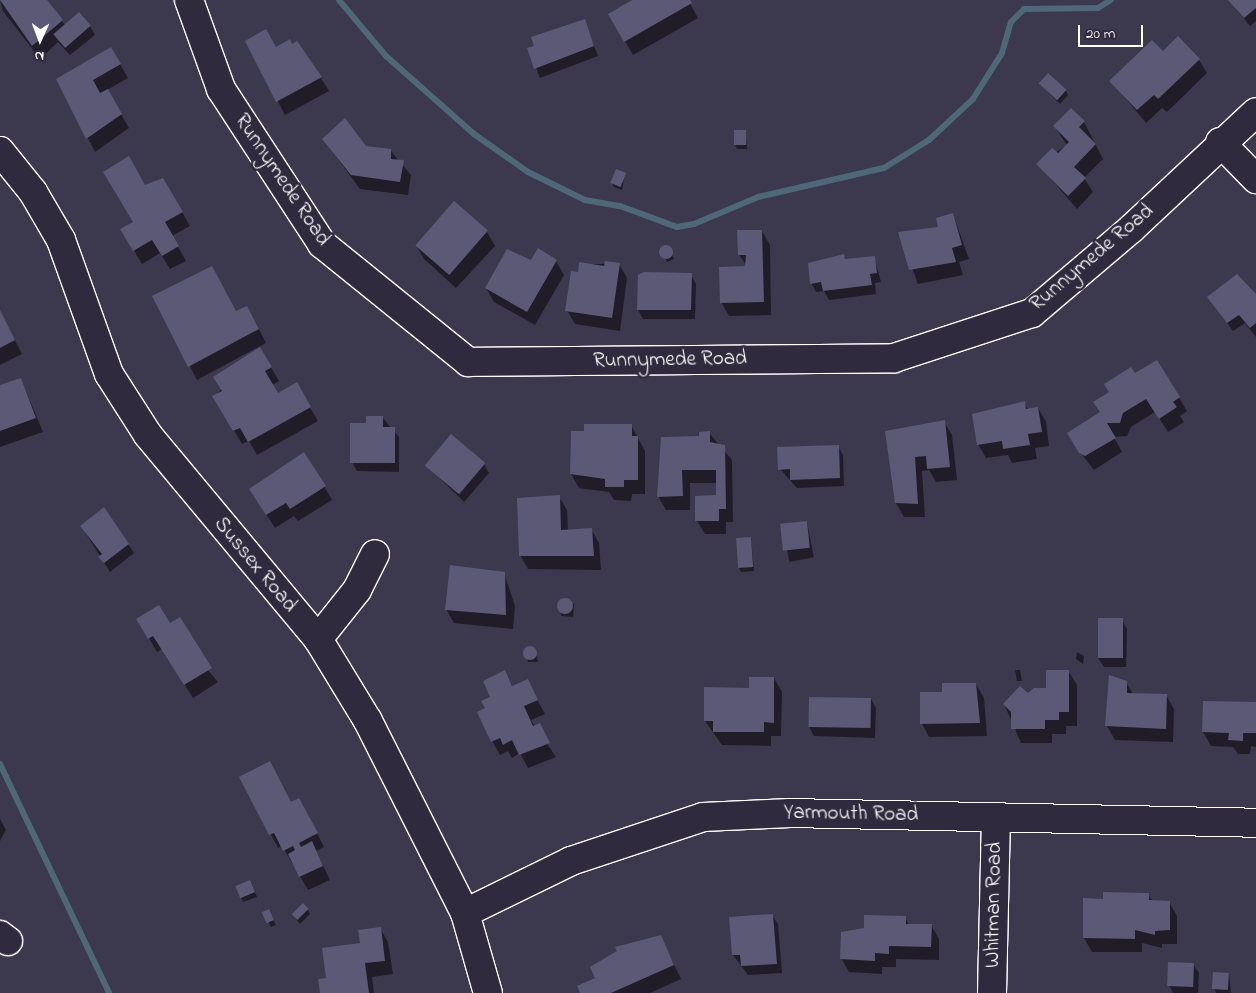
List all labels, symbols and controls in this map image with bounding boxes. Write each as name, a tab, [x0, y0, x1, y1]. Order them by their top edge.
north arrow	[15, 15, 65, 65]
scale bar	[1081, 15, 1146, 47]
text: 20 m	[1086, 23, 1115, 45]
text: N	[34, 45, 45, 66]
street label: Runnymede Road	[229, 109, 335, 251]
street label: Runnymede Road	[1025, 199, 1159, 317]
street label: Runnymede Road	[593, 346, 747, 374]
street label: Sussex Road	[208, 512, 302, 618]
street label: Yarmouth Road	[783, 800, 919, 828]
street label: Whitman Road	[980, 842, 1008, 968]

